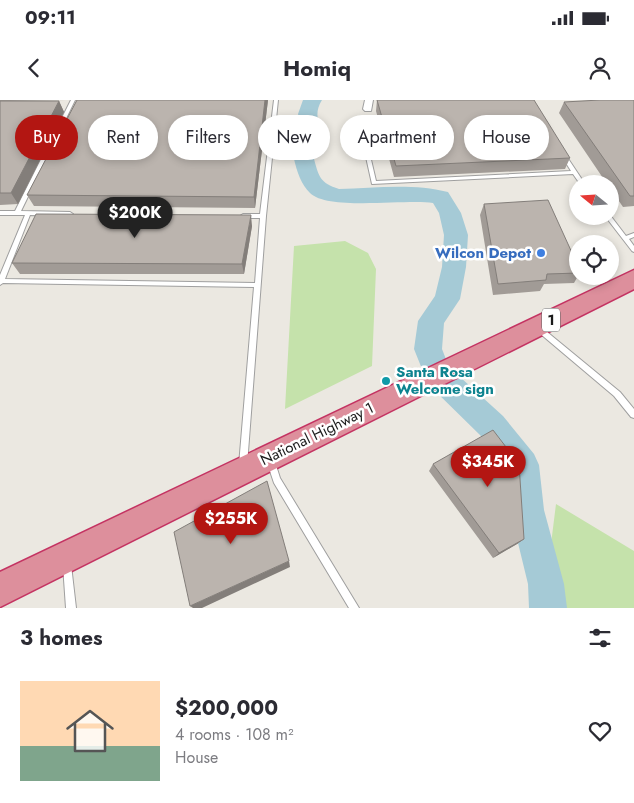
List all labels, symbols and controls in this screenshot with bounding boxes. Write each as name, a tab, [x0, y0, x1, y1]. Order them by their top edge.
text: 09:11	[25, 4, 76, 31]
text: Homiq	[283, 52, 351, 84]
icon: back	[20, 54, 48, 82]
icon: person	[586, 54, 614, 82]
chip: Buy	[15, 115, 78, 160]
chip: Rent	[88, 115, 158, 160]
chip: Filters	[168, 115, 248, 160]
chip: New	[258, 115, 330, 160]
chip: Apartment	[340, 115, 454, 160]
chip: House	[464, 115, 549, 160]
north arrow	[569, 175, 619, 225]
map controls	[569, 175, 619, 285]
pin: $200K	[100, 196, 170, 239]
text: $200K	[109, 201, 161, 224]
button: locate	[569, 235, 619, 285]
place label: Wilcon Depot	[435, 242, 531, 264]
marker: Wilcon Depot	[535, 247, 547, 259]
road number: 1	[542, 308, 560, 332]
place label: Santa Rosa Welcome sign	[396, 361, 494, 400]
marker: Santa Rosa Welcome sign	[380, 375, 392, 387]
street label: National Highway 1	[257, 397, 377, 471]
pin: $345K	[453, 446, 523, 488]
text: $345K	[462, 450, 514, 473]
pin: $255K	[196, 502, 266, 545]
text: $255K	[205, 507, 257, 530]
text: 3 homes	[20, 623, 103, 653]
icon: filters	[586, 624, 614, 652]
text: $200,000	[175, 693, 278, 723]
icon: home	[60, 701, 120, 761]
icon: heart	[586, 717, 614, 745]
text: 4 rooms · 108 m²	[175, 723, 294, 746]
text: House	[175, 746, 218, 769]

